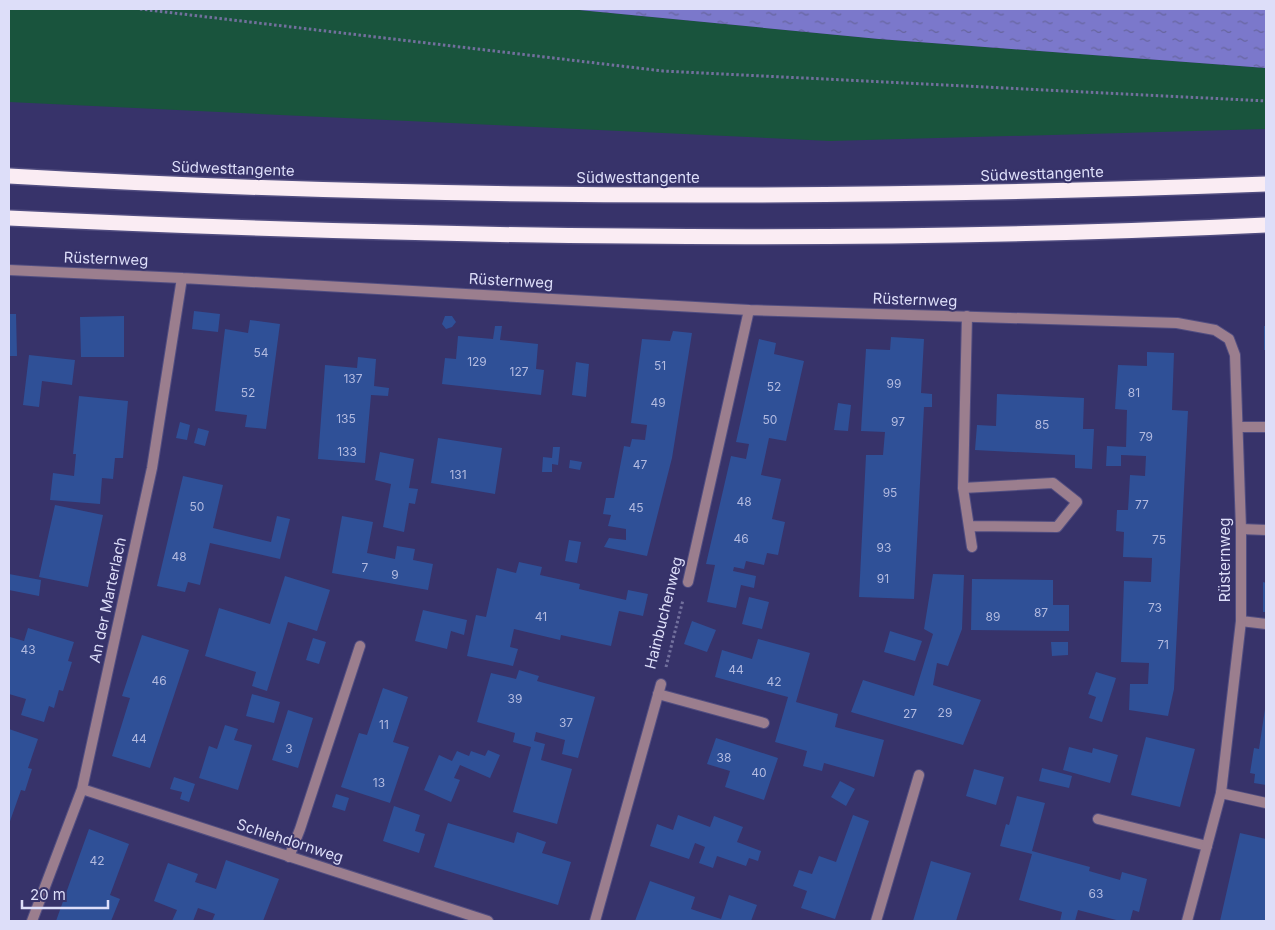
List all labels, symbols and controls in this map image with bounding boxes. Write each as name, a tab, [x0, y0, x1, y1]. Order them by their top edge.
street label: Südwesttangente	[171, 157, 295, 180]
street label: Südwesttangente	[980, 162, 1104, 185]
street label: Südwesttangente	[576, 168, 700, 187]
street label: Rüsternweg	[63, 248, 149, 269]
street label: Rüsternweg	[468, 269, 554, 292]
street label: Rüsternweg	[872, 289, 958, 310]
house number: 54	[253, 345, 269, 360]
house number: 129	[467, 354, 487, 369]
house number: 51	[654, 358, 666, 373]
house number: 127	[510, 364, 529, 379]
house number: 137	[343, 371, 363, 386]
house number: 99	[887, 376, 901, 391]
house number: 52	[767, 379, 781, 394]
house number: 52	[241, 385, 255, 400]
house number: 81	[1128, 385, 1140, 400]
house number: 49	[650, 395, 666, 410]
house number: 135	[336, 411, 356, 426]
house number: 50	[763, 412, 777, 427]
house number: 97	[891, 414, 905, 429]
house number: 85	[1035, 417, 1049, 432]
house number: 79	[1139, 429, 1153, 444]
house number: 133	[337, 444, 357, 459]
house number: 47	[633, 457, 647, 472]
house number: 131	[449, 467, 467, 482]
house number: 95	[883, 485, 897, 500]
house number: 48	[736, 494, 752, 509]
house number: 77	[1135, 497, 1149, 512]
house number: 50	[190, 499, 204, 514]
house number: 45	[628, 500, 644, 515]
street label: Rüsternweg	[1215, 518, 1234, 602]
house number: 46	[733, 531, 749, 546]
house number: 75	[1152, 532, 1166, 547]
street label: An der Marterlach	[85, 535, 130, 664]
house number: 93	[877, 540, 891, 555]
house number: 48	[171, 549, 187, 564]
street label: Hainbuchenweg	[640, 555, 687, 671]
house number: 7	[362, 560, 369, 575]
house number: 9	[391, 567, 399, 582]
house number: 91	[877, 571, 889, 586]
house number: 73	[1148, 600, 1162, 615]
house number: 87	[1034, 605, 1048, 620]
house number: 41	[535, 609, 547, 624]
house number: 89	[986, 609, 1000, 624]
house number: 71	[1157, 637, 1169, 652]
house number: 43	[20, 642, 36, 657]
house number: 44	[728, 662, 744, 677]
house number: 46	[151, 673, 167, 688]
house number: 42	[766, 674, 782, 689]
house number: 39	[508, 691, 522, 706]
house number: 29	[938, 705, 952, 720]
house number: 27	[903, 706, 917, 721]
house number: 37	[559, 715, 573, 730]
house number: 11	[379, 717, 389, 732]
house number: 44	[131, 731, 147, 746]
house number: 3	[285, 741, 293, 756]
house number: 38	[717, 750, 731, 765]
house number: 40	[751, 765, 767, 780]
house number: 13	[373, 775, 385, 790]
street label: Schlehdornweg	[234, 814, 346, 867]
house number: 42	[89, 853, 105, 868]
scale bar	[22, 878, 109, 910]
text: 20 m	[30, 885, 66, 904]
house number: 63	[1089, 886, 1103, 901]

